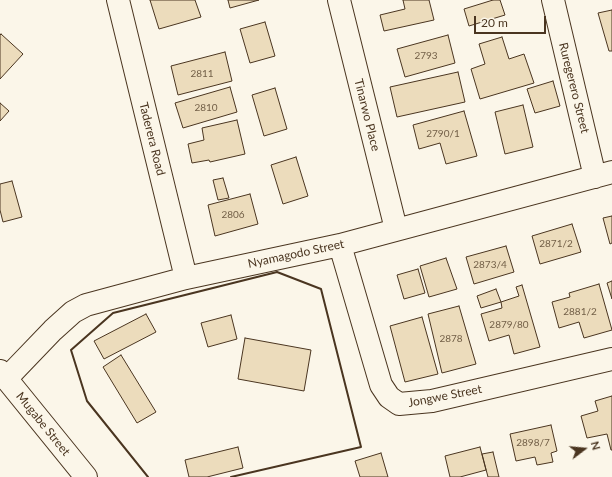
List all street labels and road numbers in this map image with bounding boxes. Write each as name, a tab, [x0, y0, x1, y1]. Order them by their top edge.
street label: Ruregerero Street	[556, 41, 592, 135]
street label: Tinarwo Place	[351, 77, 383, 153]
street label: Taderera Road	[136, 101, 168, 177]
street label: Nyamagodo Street	[247, 237, 345, 271]
street label: Jongwe Street	[407, 382, 483, 410]
street label: Mugabe Street	[13, 389, 73, 459]

